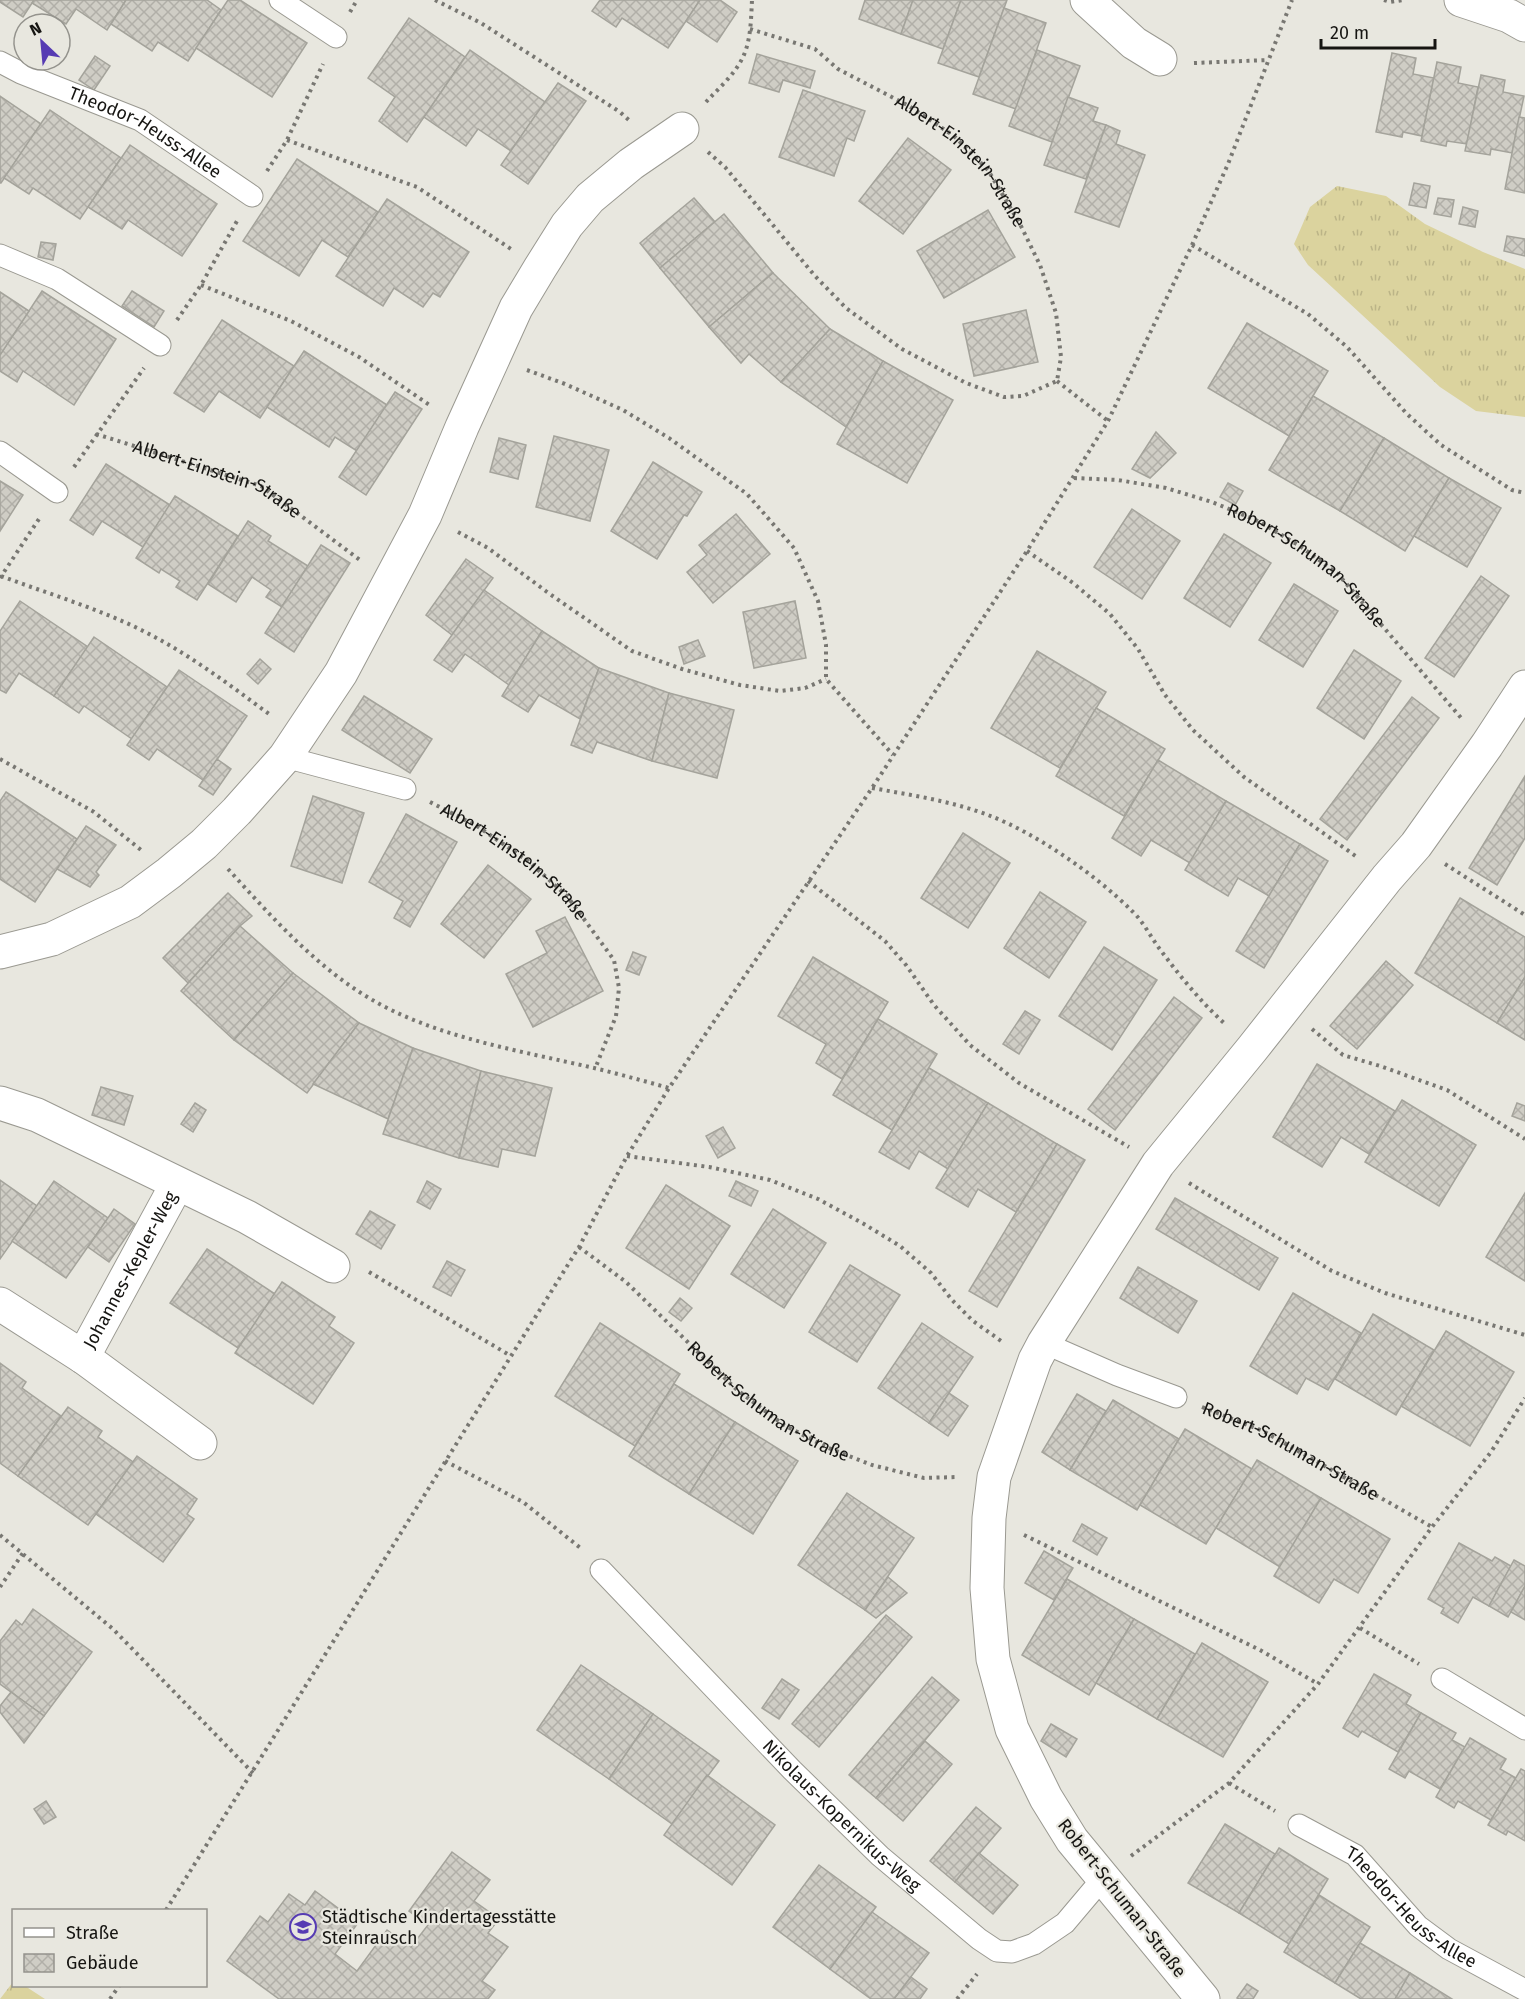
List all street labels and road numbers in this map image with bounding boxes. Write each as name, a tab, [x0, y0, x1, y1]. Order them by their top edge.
street label: Theodor-Heuss-Allee	[66, 82, 226, 183]
street label: Albert-Einstein-Straße	[891, 90, 1030, 231]
street label: Albert-Einstein-Straße	[130, 435, 306, 523]
street label: Robert-Schuman-Straße	[1224, 498, 1390, 632]
street label: Albert-Einstein-Straße	[437, 798, 592, 925]
street label: Johannes-Kepler-Weg	[79, 1187, 182, 1353]
street label: Robert-Schuman-Straße	[683, 1337, 853, 1466]
street label: Robert-Schuman-Straße	[1199, 1397, 1383, 1505]
street label: Nikolaus-Kopernikus-Weg	[758, 1735, 926, 1897]
street label: Robert-Schuman-Straße	[1053, 1814, 1191, 1982]
street label: Theodor-Heuss-Allee	[1342, 1841, 1480, 1973]

